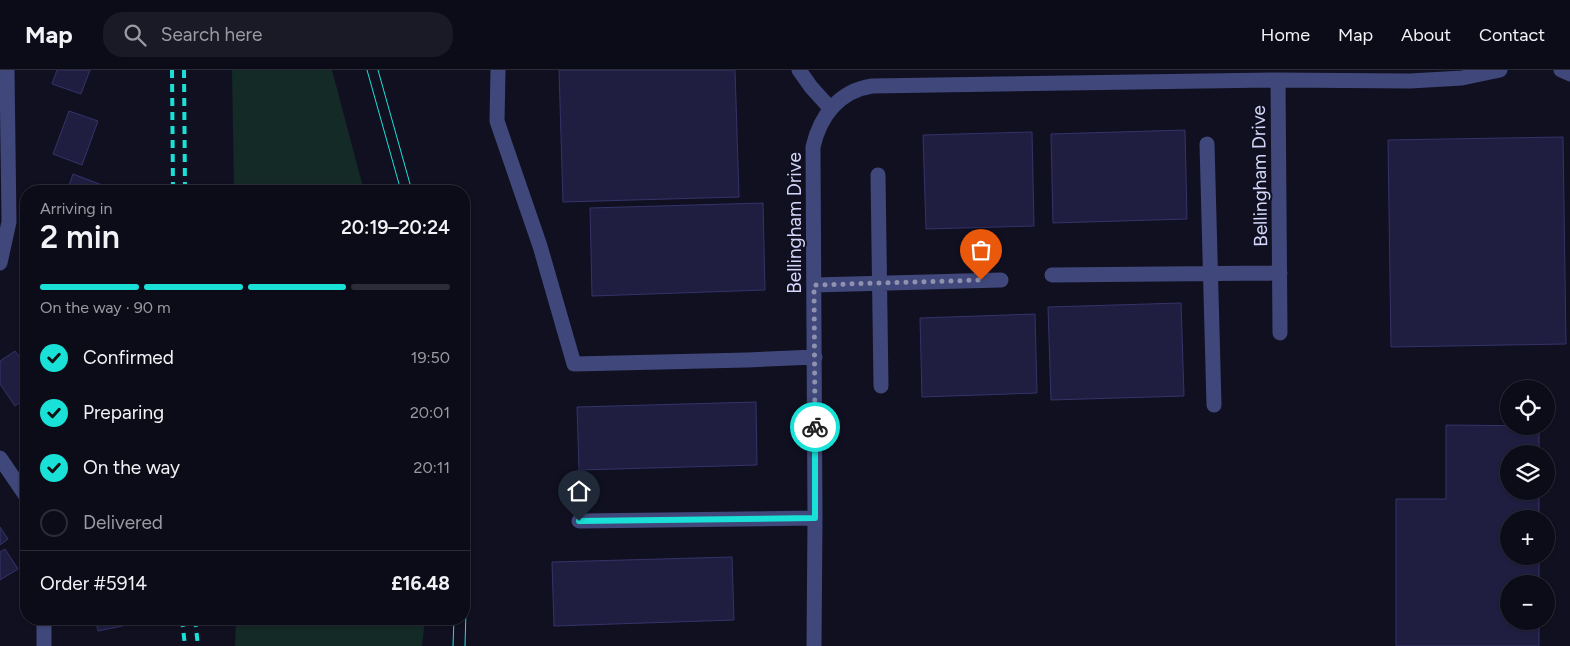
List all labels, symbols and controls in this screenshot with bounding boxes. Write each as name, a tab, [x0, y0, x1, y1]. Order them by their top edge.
search box	[103, 12, 453, 57]
text: Map	[25, 20, 73, 49]
icon: search	[121, 21, 149, 49]
text: Search here	[161, 23, 262, 46]
text: Home	[1261, 24, 1310, 46]
text: Map	[1338, 24, 1373, 46]
text: About	[1401, 24, 1451, 46]
text: Contact	[1479, 24, 1545, 46]
street label: Bellingham Drive	[1247, 105, 1272, 247]
street label: Bellingham Drive	[783, 152, 806, 294]
text: Arriving in	[40, 199, 112, 218]
text: 20:19–20:24	[341, 216, 450, 239]
text: 2 min	[40, 218, 120, 256]
pin	[960, 229, 1002, 280]
icon: bag	[967, 236, 995, 264]
text: On the way · 90 m	[40, 298, 171, 317]
icon: check	[40, 344, 68, 372]
text: Confirmed	[83, 346, 174, 369]
text: 19:50	[411, 348, 450, 367]
map controls	[1500, 380, 1555, 630]
button: locate	[1500, 380, 1555, 435]
icon: check	[40, 399, 68, 427]
text: Preparing	[83, 401, 164, 424]
courier	[790, 402, 840, 452]
text: 20:01	[410, 403, 450, 422]
icon: bike	[801, 413, 829, 441]
button: layers	[1500, 445, 1555, 500]
icon: check	[40, 454, 68, 482]
text: On the way	[83, 456, 180, 479]
text: 20:11	[414, 458, 450, 477]
pin	[558, 470, 600, 521]
icon: home	[565, 477, 593, 505]
button: +	[1500, 510, 1555, 565]
text: Delivered	[83, 511, 163, 534]
text: Order #5914	[40, 572, 147, 595]
text: £16.48	[391, 572, 450, 595]
button: −	[1500, 575, 1555, 630]

